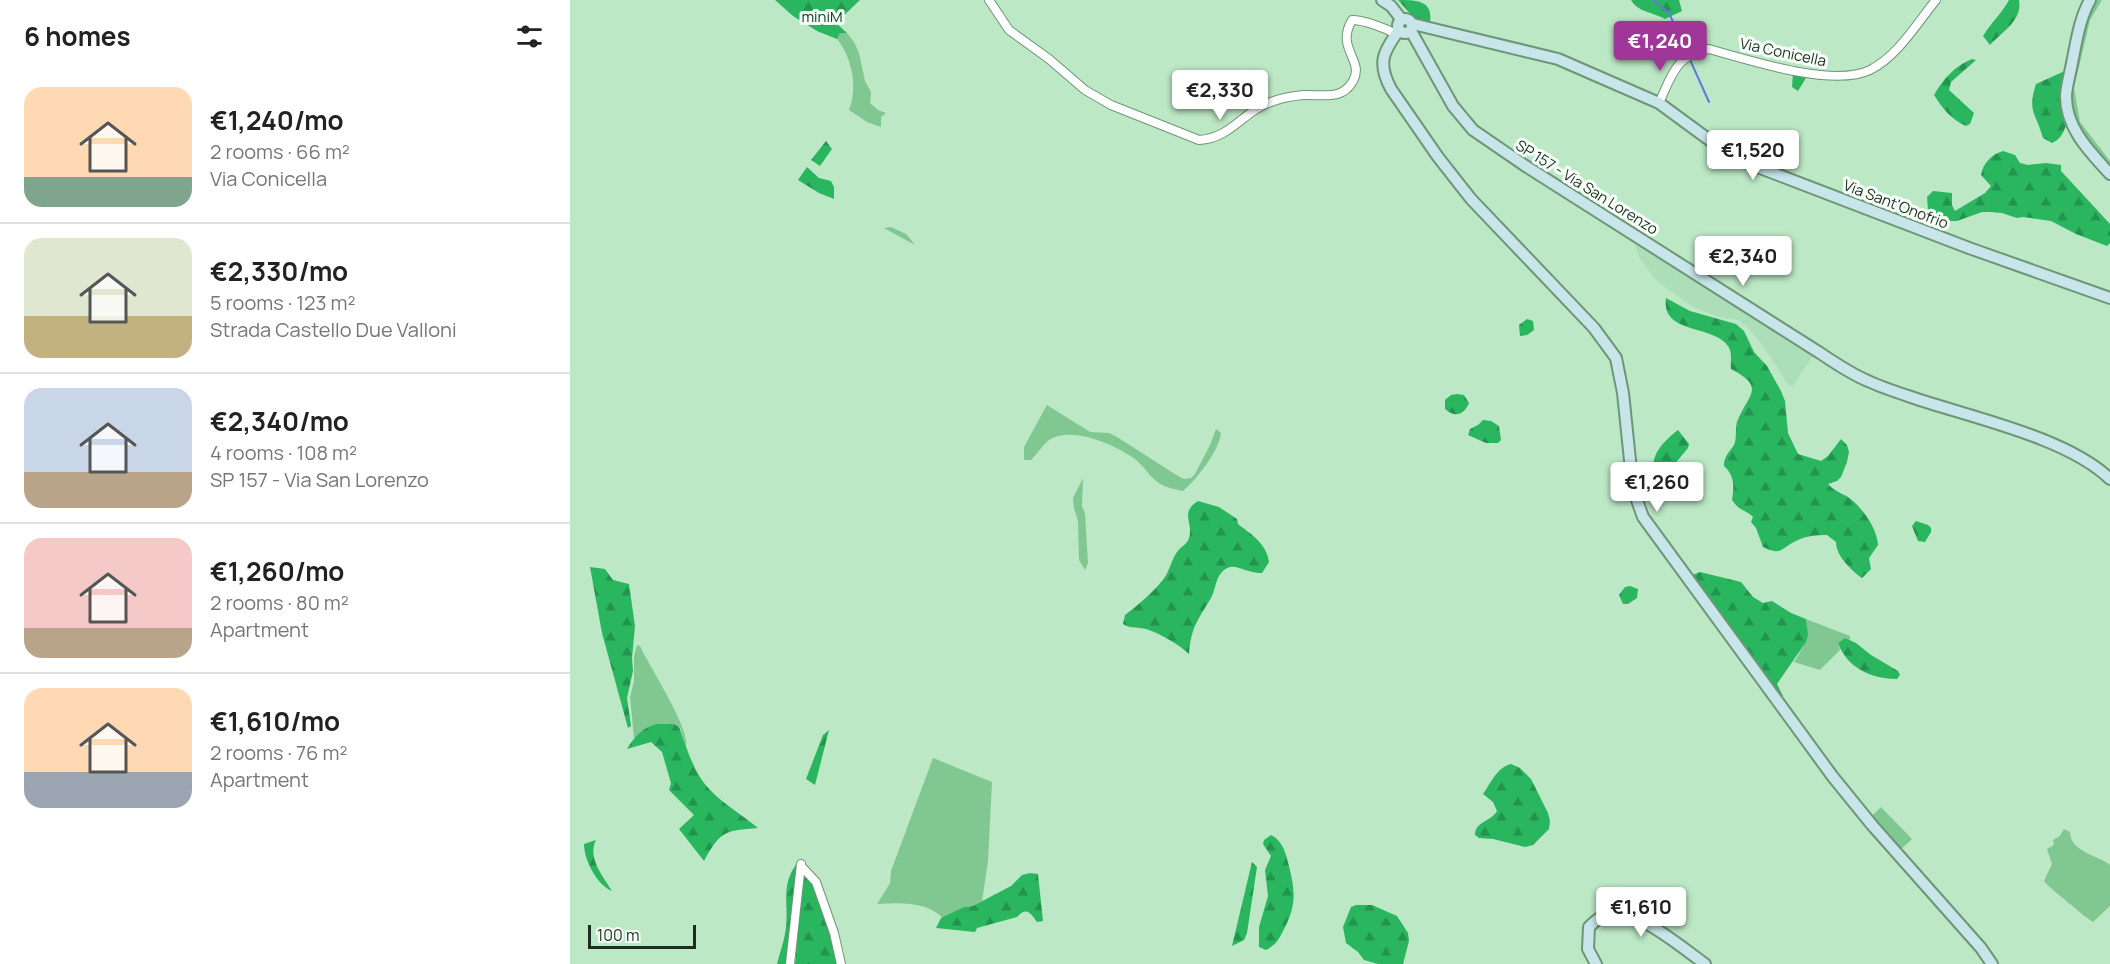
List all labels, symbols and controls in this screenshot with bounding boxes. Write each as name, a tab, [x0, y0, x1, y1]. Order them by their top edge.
park label: miniM	[801, 6, 843, 27]
text: 6 homes	[24, 18, 131, 54]
icon: filters	[513, 20, 546, 53]
pin: €1,240	[1611, 21, 1709, 72]
text: €1,240	[1628, 27, 1692, 54]
street label: Via Conicella	[1738, 33, 1828, 71]
pin: €2,330	[1171, 70, 1269, 121]
text: €2,330	[1186, 76, 1254, 103]
text: €1,240/mo	[210, 102, 344, 138]
icon: home	[72, 111, 144, 183]
pin: €1,520	[1704, 130, 1802, 181]
street label: SP 157 - Via San Lorenzo	[1512, 135, 1662, 239]
text: €1,520	[1721, 136, 1785, 163]
text: 2 rooms · 66 m²	[210, 138, 350, 165]
text: Via Conicella	[210, 165, 327, 192]
street label: Via Sant'Onofrio	[1840, 174, 1952, 234]
pin: €2,340	[1694, 236, 1792, 287]
text: €2,340	[1709, 242, 1777, 269]
text: €2,330/mo	[210, 253, 348, 289]
icon: home	[72, 262, 144, 334]
text: 5 rooms · 123 m²	[210, 289, 355, 316]
text: Strada Castello Due Valloni	[210, 316, 457, 343]
text: €2,340/mo	[210, 403, 349, 439]
icon: home	[72, 412, 144, 484]
text: 4 rooms · 108 m²	[210, 439, 357, 466]
pin: €1,260	[1608, 462, 1706, 513]
text: SP 157 - Via San Lorenzo	[210, 466, 429, 493]
text: €1,260	[1624, 468, 1690, 495]
text: €1,260/mo	[210, 553, 344, 589]
icon: home	[72, 562, 144, 634]
text: 2 rooms · 80 m²	[210, 589, 349, 616]
text: Apartment	[210, 616, 309, 643]
text: €1,610/mo	[210, 703, 340, 739]
icon: home	[72, 712, 144, 784]
text: 2 rooms · 76 m²	[210, 739, 347, 766]
text: Apartment	[210, 766, 309, 793]
pin: €1,610	[1592, 887, 1690, 938]
text: €1,610	[1610, 893, 1672, 920]
scale bar	[588, 922, 696, 950]
text: 100 m	[597, 924, 640, 946]

